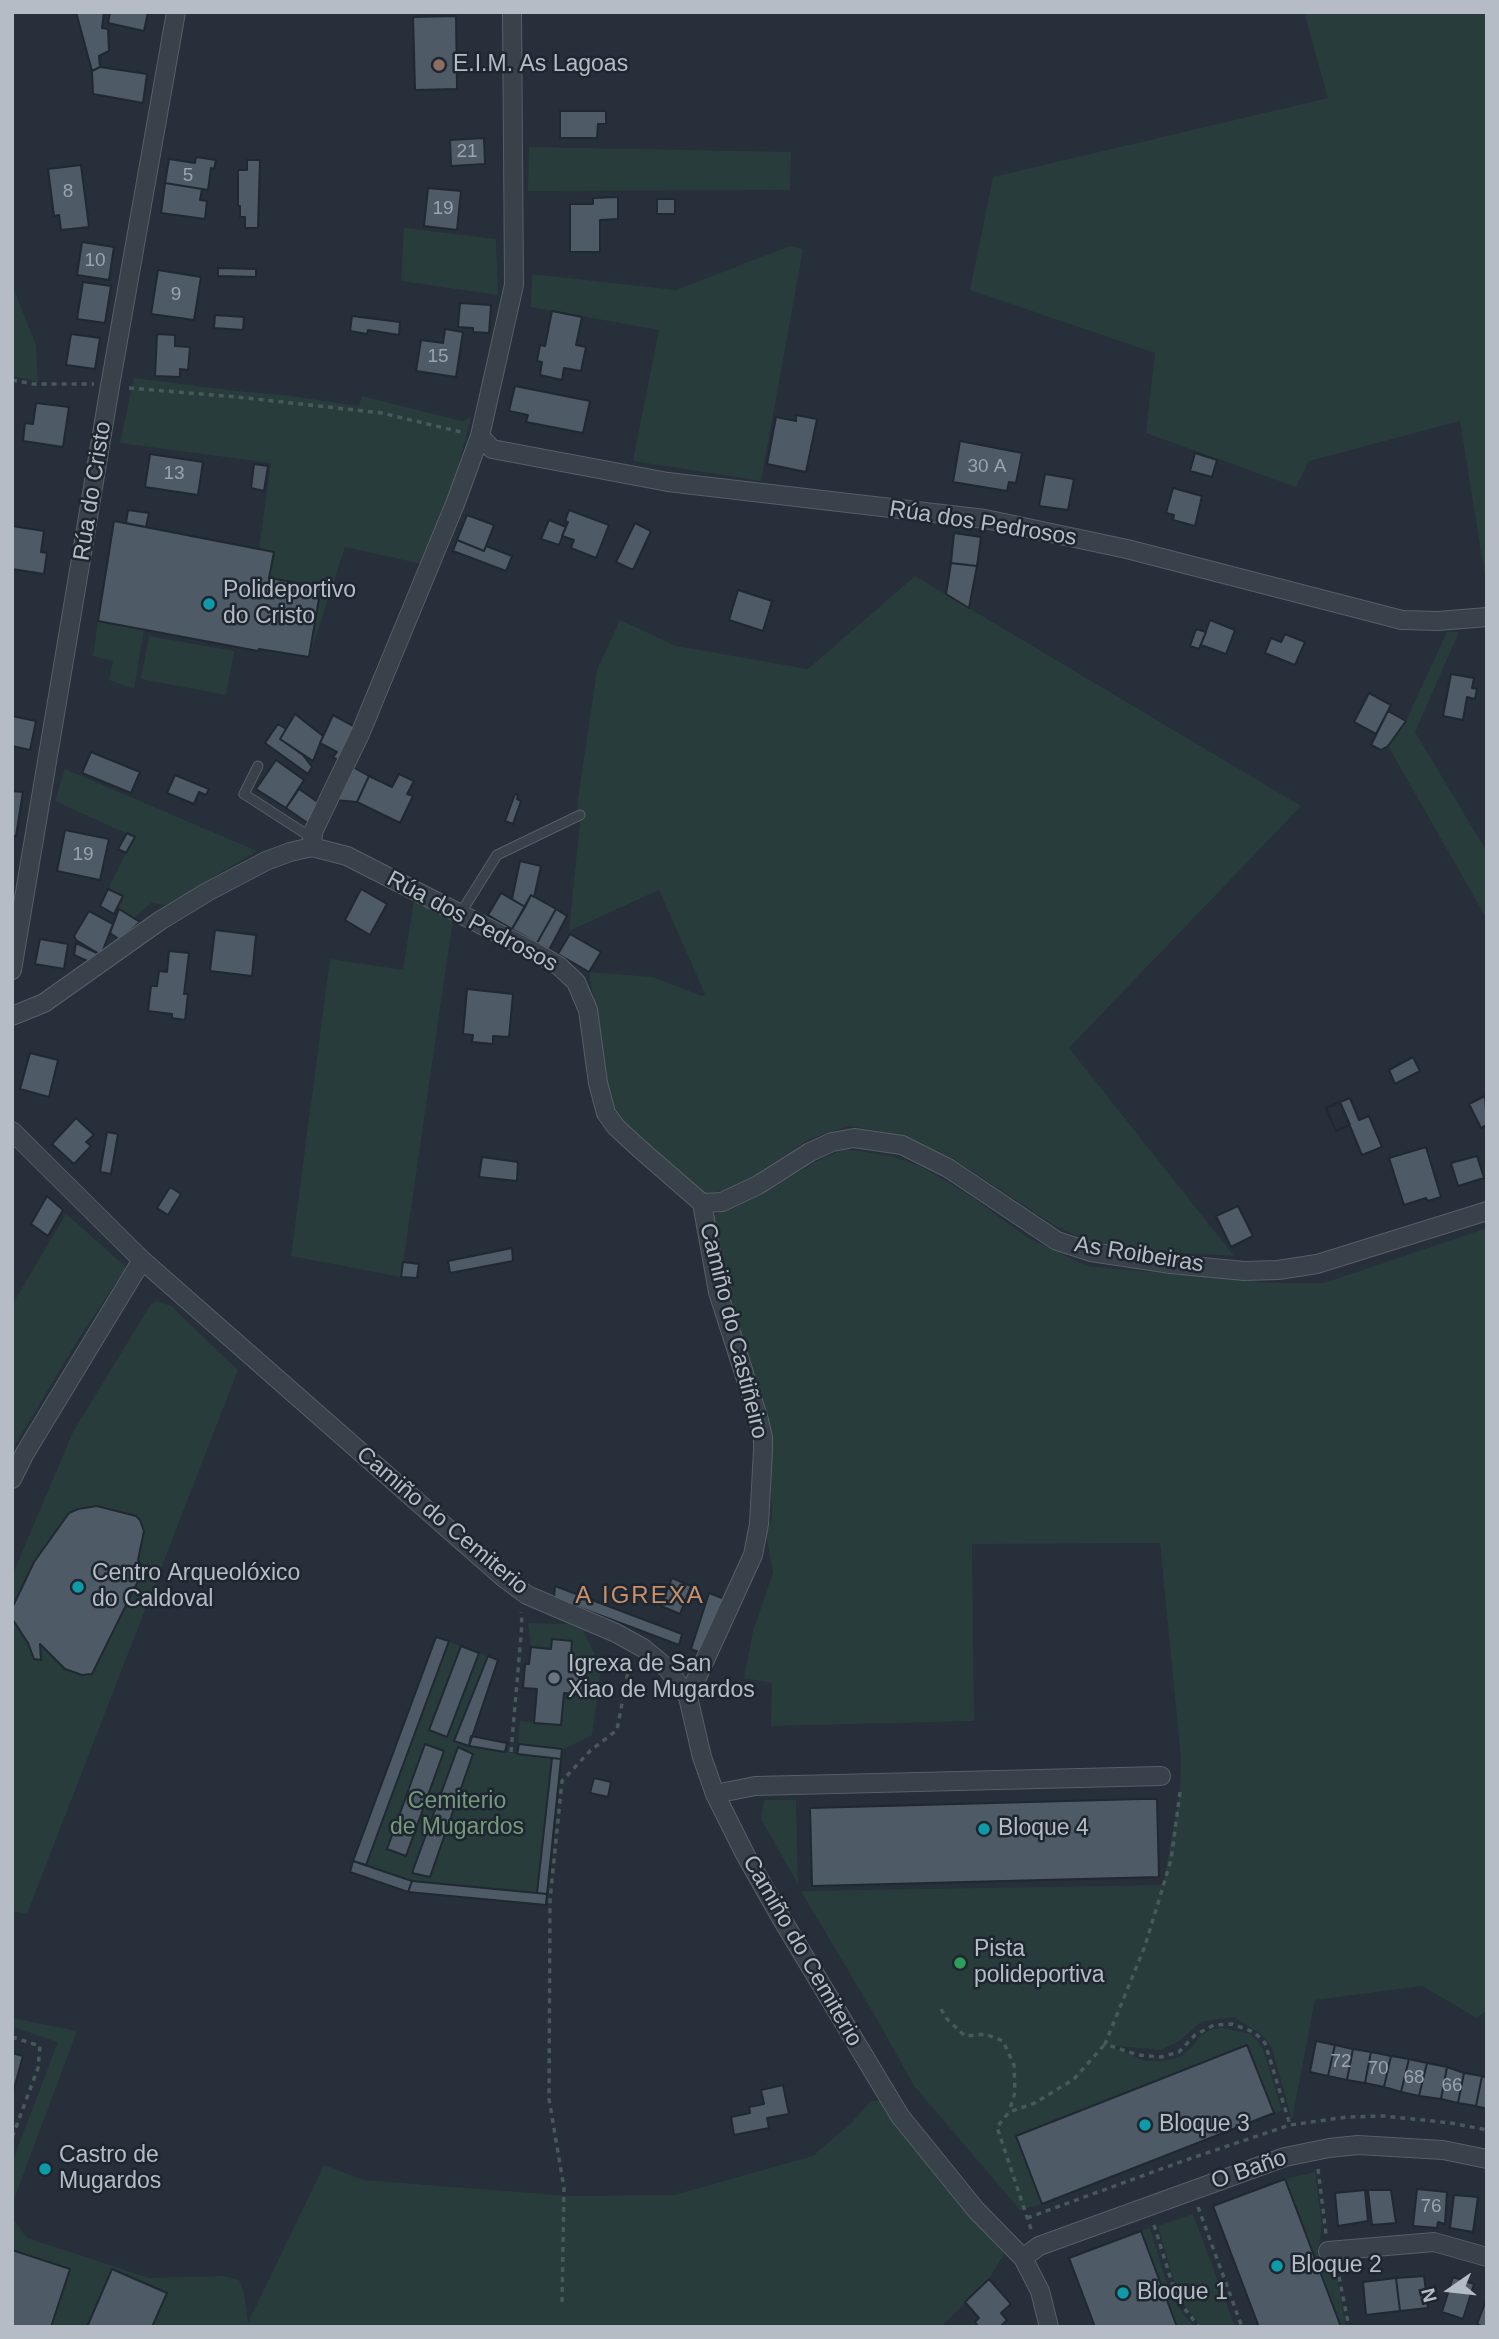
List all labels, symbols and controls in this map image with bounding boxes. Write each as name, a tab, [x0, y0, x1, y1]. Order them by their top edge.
place label: E.I.M. As Lagoas	[453, 51, 628, 79]
marker: E.I.M. As Lagoas	[431, 57, 447, 73]
house number: 21	[456, 141, 478, 163]
house number: 5	[183, 165, 193, 187]
house number: 8	[63, 181, 73, 203]
house number: 19	[432, 198, 454, 220]
house number: 10	[84, 250, 106, 272]
house number: 9	[171, 284, 181, 306]
house number: 15	[427, 346, 449, 368]
street label: Rúa do Cristo	[68, 419, 118, 563]
house number: 30 A	[967, 456, 1007, 478]
house number: 13	[163, 463, 185, 485]
street label: Rúa dos Pedrosos	[887, 496, 1079, 552]
place label: Polideportivo do Cristo	[223, 577, 356, 631]
marker: Polideportivo do Cristo	[201, 596, 217, 612]
house number: 19	[72, 844, 94, 866]
street label: Rúa dos Pedrosos	[382, 865, 562, 979]
street label: Camiño do Castiñeiro	[693, 1220, 773, 1442]
street label: As Roibeiras	[1072, 1231, 1206, 1279]
street label: Camiño do Cemiterio	[350, 1441, 534, 1601]
place label: Centro Arqueolóxico do Caldoval	[92, 1560, 300, 1614]
marker: Centro Arqueolóxico do Caldoval	[70, 1579, 86, 1595]
district label: A IGREXA	[576, 1582, 704, 1610]
place label: Igrexa de San Xiao de Mugardos	[568, 1651, 755, 1705]
marker: Igrexa de San Xiao de Mugardos	[546, 1670, 562, 1686]
park label: Cemiterio de Mugardos	[390, 1788, 524, 1842]
place label: Bloque 4	[998, 1815, 1089, 1843]
marker: Bloque 4	[976, 1821, 992, 1837]
street label: Camiño do Cemiterio	[736, 1851, 868, 2051]
place label: Pista polideportiva	[974, 1936, 1104, 1990]
marker: Pista polideportiva	[952, 1955, 968, 1971]
house number: 72	[1330, 2051, 1352, 2073]
house number: 70	[1367, 2058, 1389, 2080]
house number: 68	[1403, 2067, 1425, 2089]
house number: 66	[1441, 2075, 1463, 2097]
place label: Bloque 3	[1159, 2111, 1250, 2139]
marker: Bloque 3	[1137, 2117, 1153, 2133]
place label: Castro de Mugardos	[59, 2142, 161, 2196]
street label: O Baño	[1208, 2144, 1290, 2196]
marker: Castro de Mugardos	[37, 2161, 53, 2177]
house number: 76	[1420, 2196, 1442, 2218]
place label: Bloque 2	[1291, 2252, 1382, 2280]
north arrow	[1415, 2255, 1485, 2325]
marker: Bloque 2	[1269, 2258, 1285, 2274]
place label: Bloque 1	[1137, 2279, 1228, 2307]
marker: Bloque 1	[1115, 2285, 1131, 2301]
text: N	[1417, 2286, 1441, 2304]

